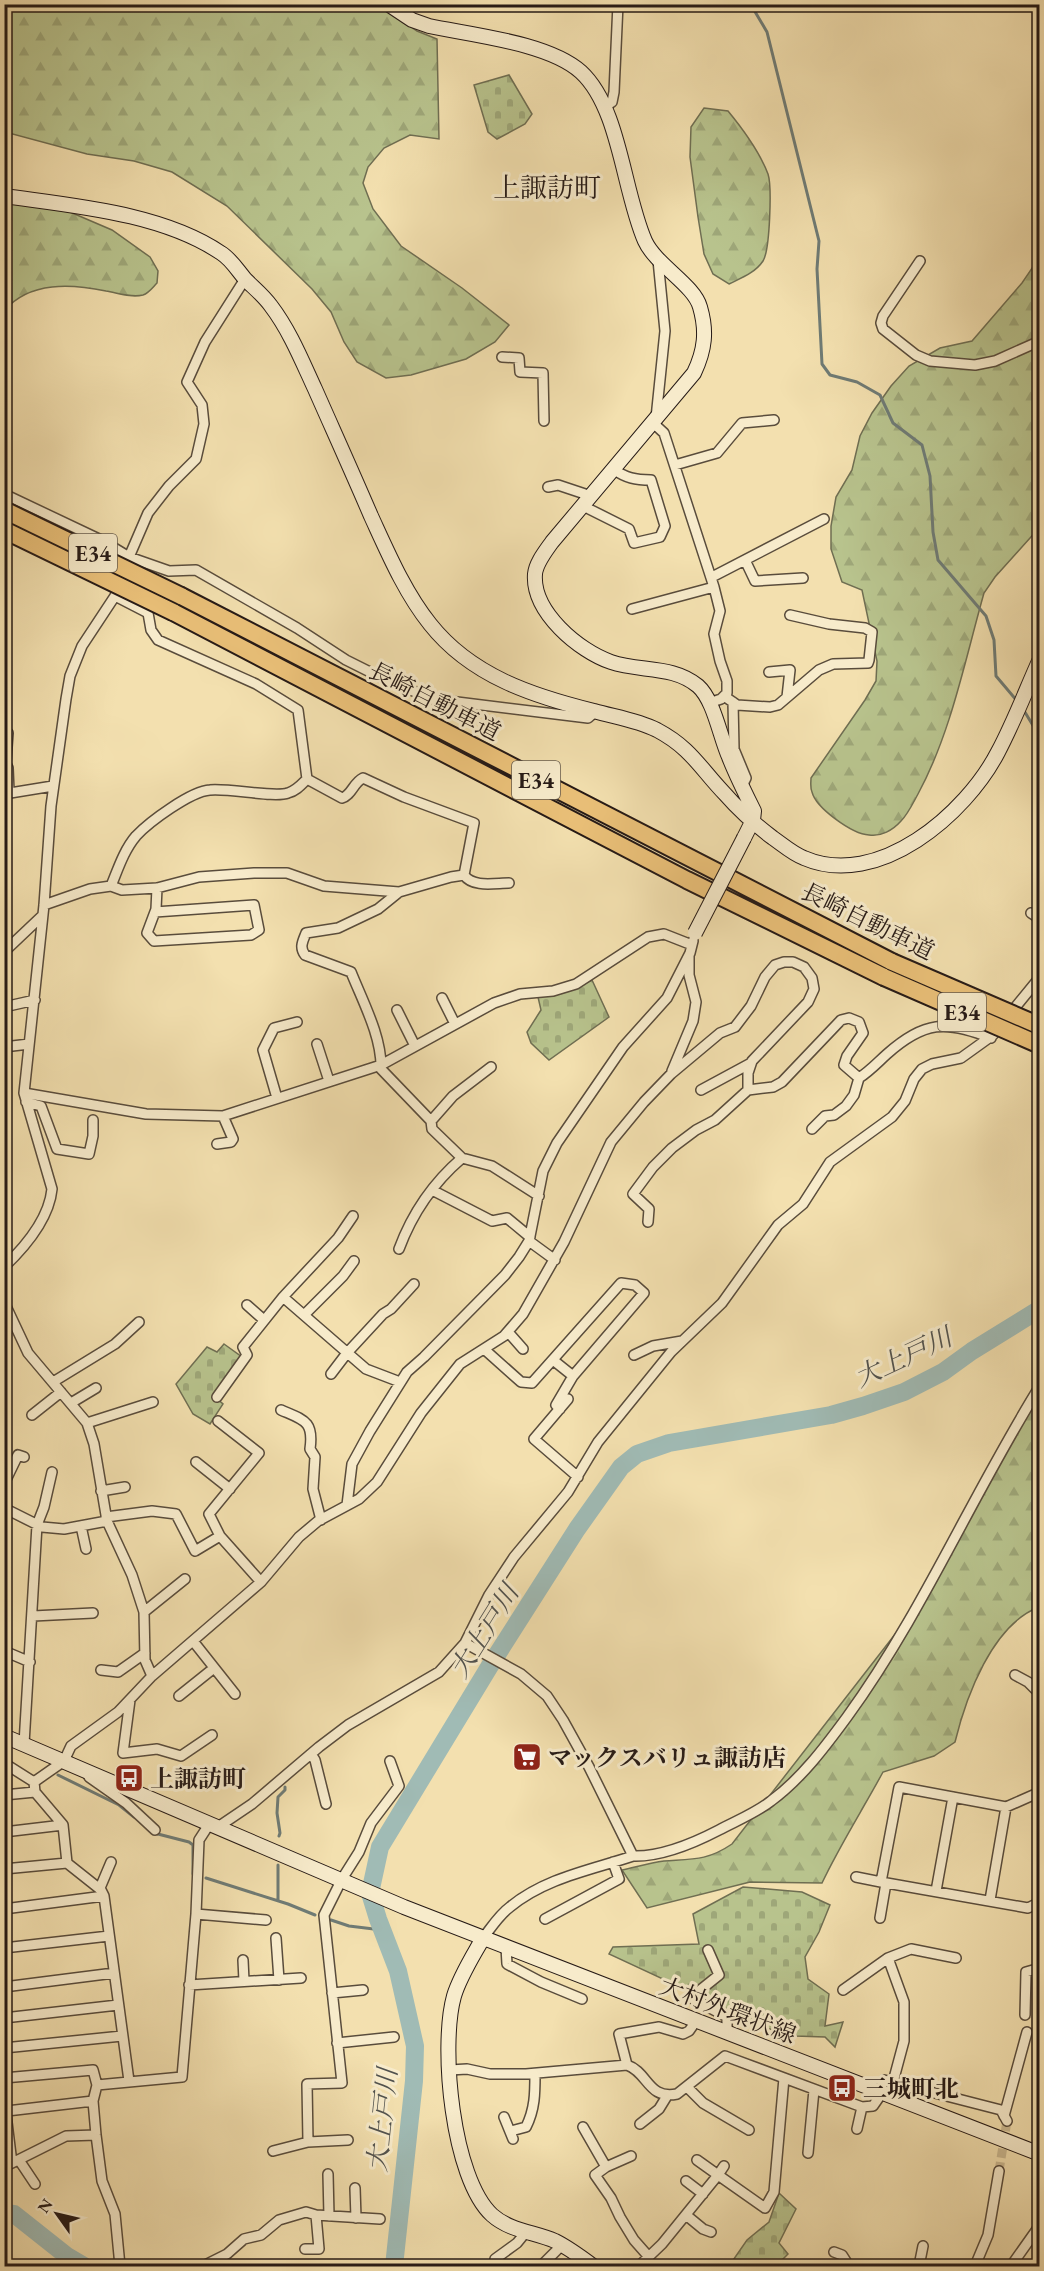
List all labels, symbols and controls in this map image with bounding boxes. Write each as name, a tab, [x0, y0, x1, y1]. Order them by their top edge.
district label: 上諏訪町	[493, 170, 601, 205]
road number: E34	[69, 534, 117, 572]
street label: 長崎自動車道	[364, 655, 506, 747]
road number: E34	[512, 761, 560, 799]
street label: 長崎自動車道	[796, 876, 940, 966]
road number: E34	[938, 993, 986, 1031]
water label: 大上戸川	[849, 1318, 960, 1394]
water label: 大上戸川	[442, 1575, 528, 1684]
supermarket icon: マックスバリュ諏訪店	[511, 1741, 543, 1773]
place label: マックスバリュ諏訪店	[548, 1742, 786, 1773]
bus stop icon: 上諏訪町	[113, 1762, 145, 1794]
place label: 上諏訪町	[150, 1763, 246, 1794]
street label: 大村外環状線	[655, 1970, 801, 2050]
water label: 大上戸川	[360, 2064, 405, 2173]
bus stop icon: 三城町北	[826, 2072, 858, 2104]
place label: 三城町北	[863, 2073, 959, 2104]
north arrow	[27, 2184, 87, 2244]
text: N	[33, 2195, 57, 2217]

